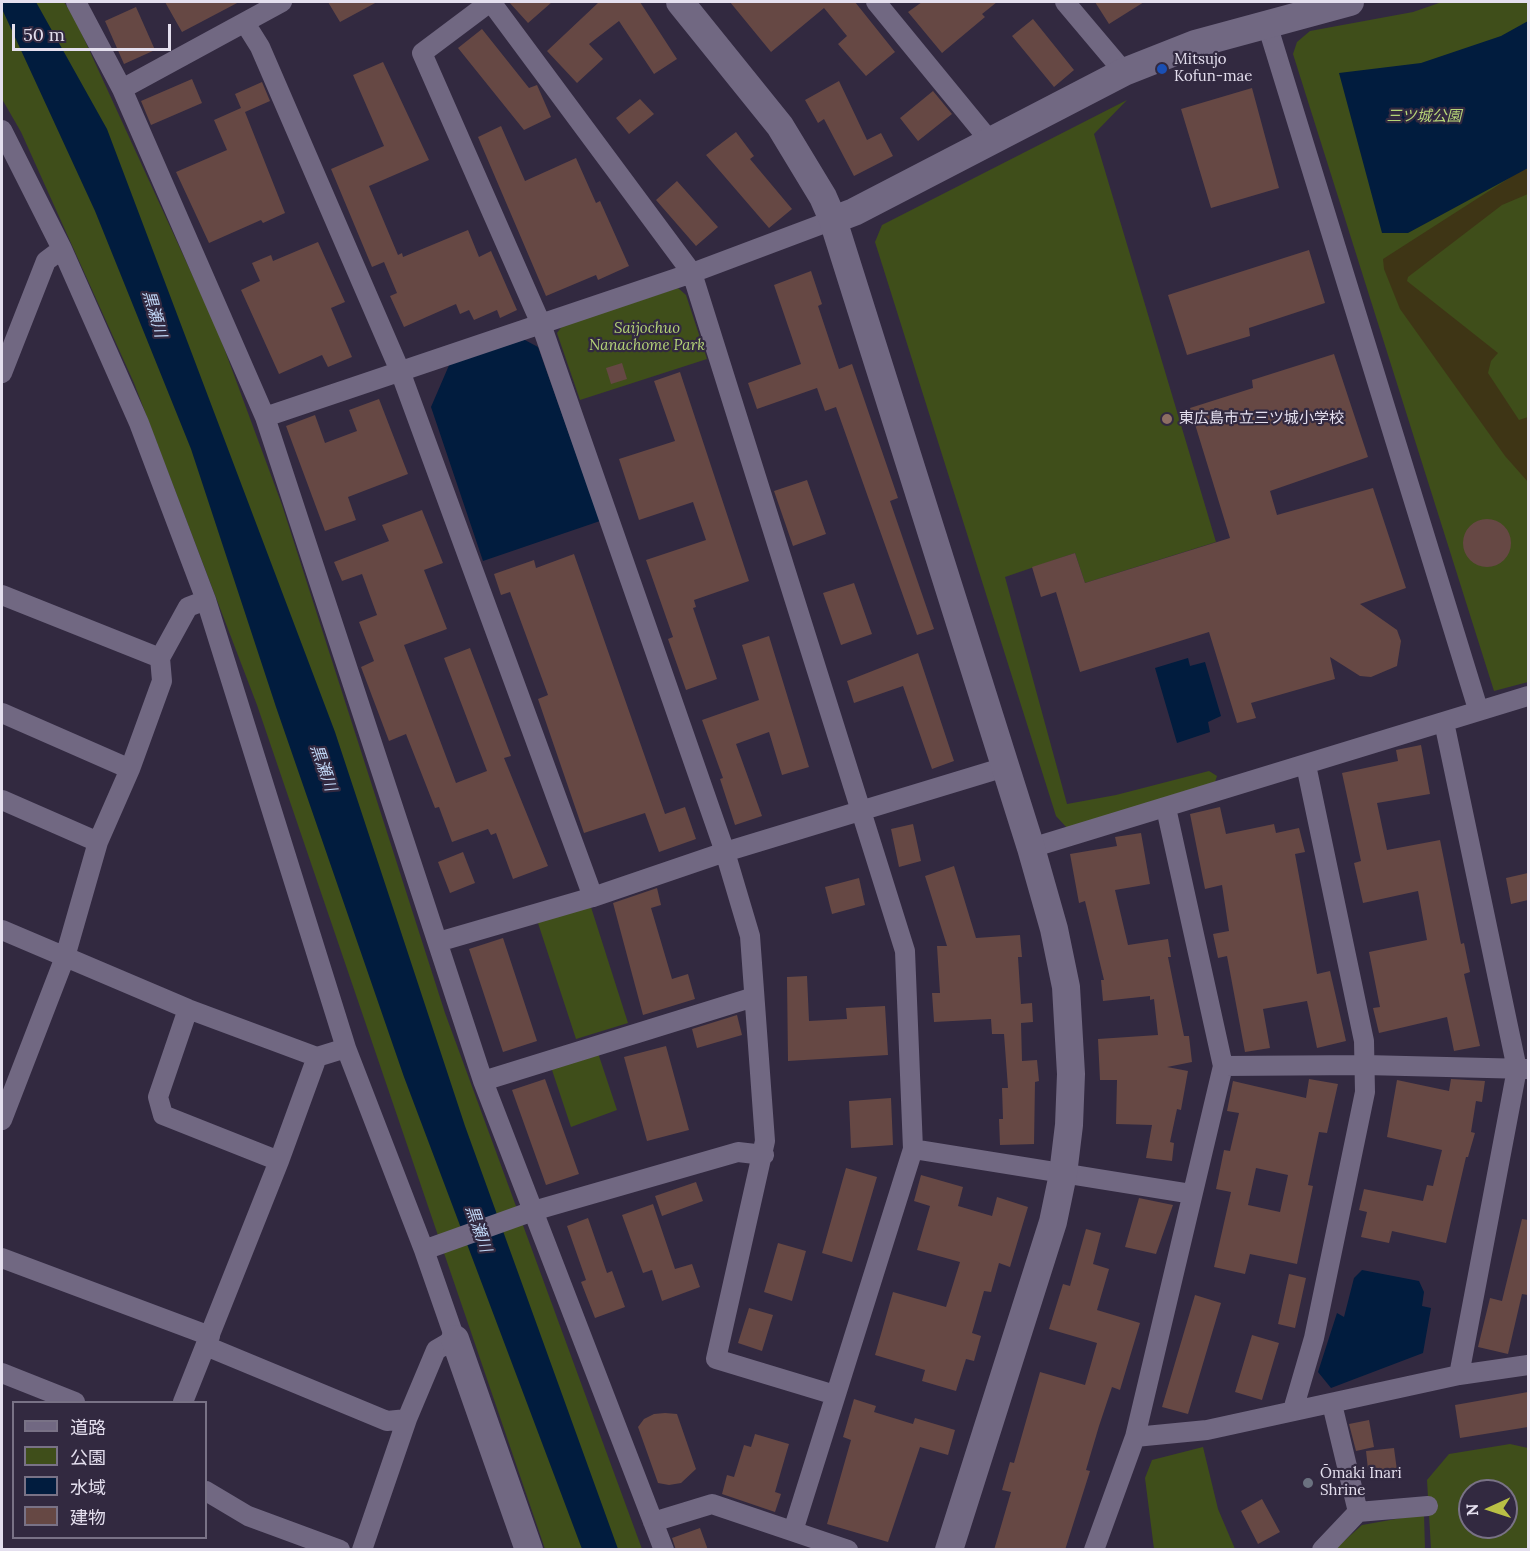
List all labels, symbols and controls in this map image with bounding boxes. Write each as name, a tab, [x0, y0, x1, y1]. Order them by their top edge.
scale bar	[15, 12, 174, 50]
text: 50 m	[23, 23, 65, 46]
place label: Mitsujo Kofun-mae	[1174, 51, 1252, 86]
marker: Mitsujo Kofun-mae	[1155, 62, 1169, 76]
park label: 三ツ城公園	[1387, 108, 1461, 126]
water label: 黒瀬川	[138, 288, 170, 340]
park label: Saijochuo Nanachome Park	[589, 320, 705, 355]
place label: 東広島市立三ツ城小学校	[1179, 410, 1344, 428]
marker: 東広島市立三ツ城小学校	[1160, 412, 1174, 426]
water label: 黒瀬川	[306, 742, 340, 794]
water label: 黒瀬川	[461, 1203, 495, 1255]
legend	[12, 1401, 207, 1539]
text: 道路	[70, 1416, 106, 1439]
text: 公園	[70, 1446, 106, 1469]
place label: Ōmaki Inari Shrine	[1320, 1465, 1402, 1500]
text: 水域	[70, 1476, 106, 1499]
marker: Ōmaki Inari Shrine	[1301, 1476, 1315, 1490]
north arrow	[1458, 1479, 1518, 1539]
text: N	[1462, 1503, 1482, 1517]
text: 建物	[70, 1506, 106, 1529]

